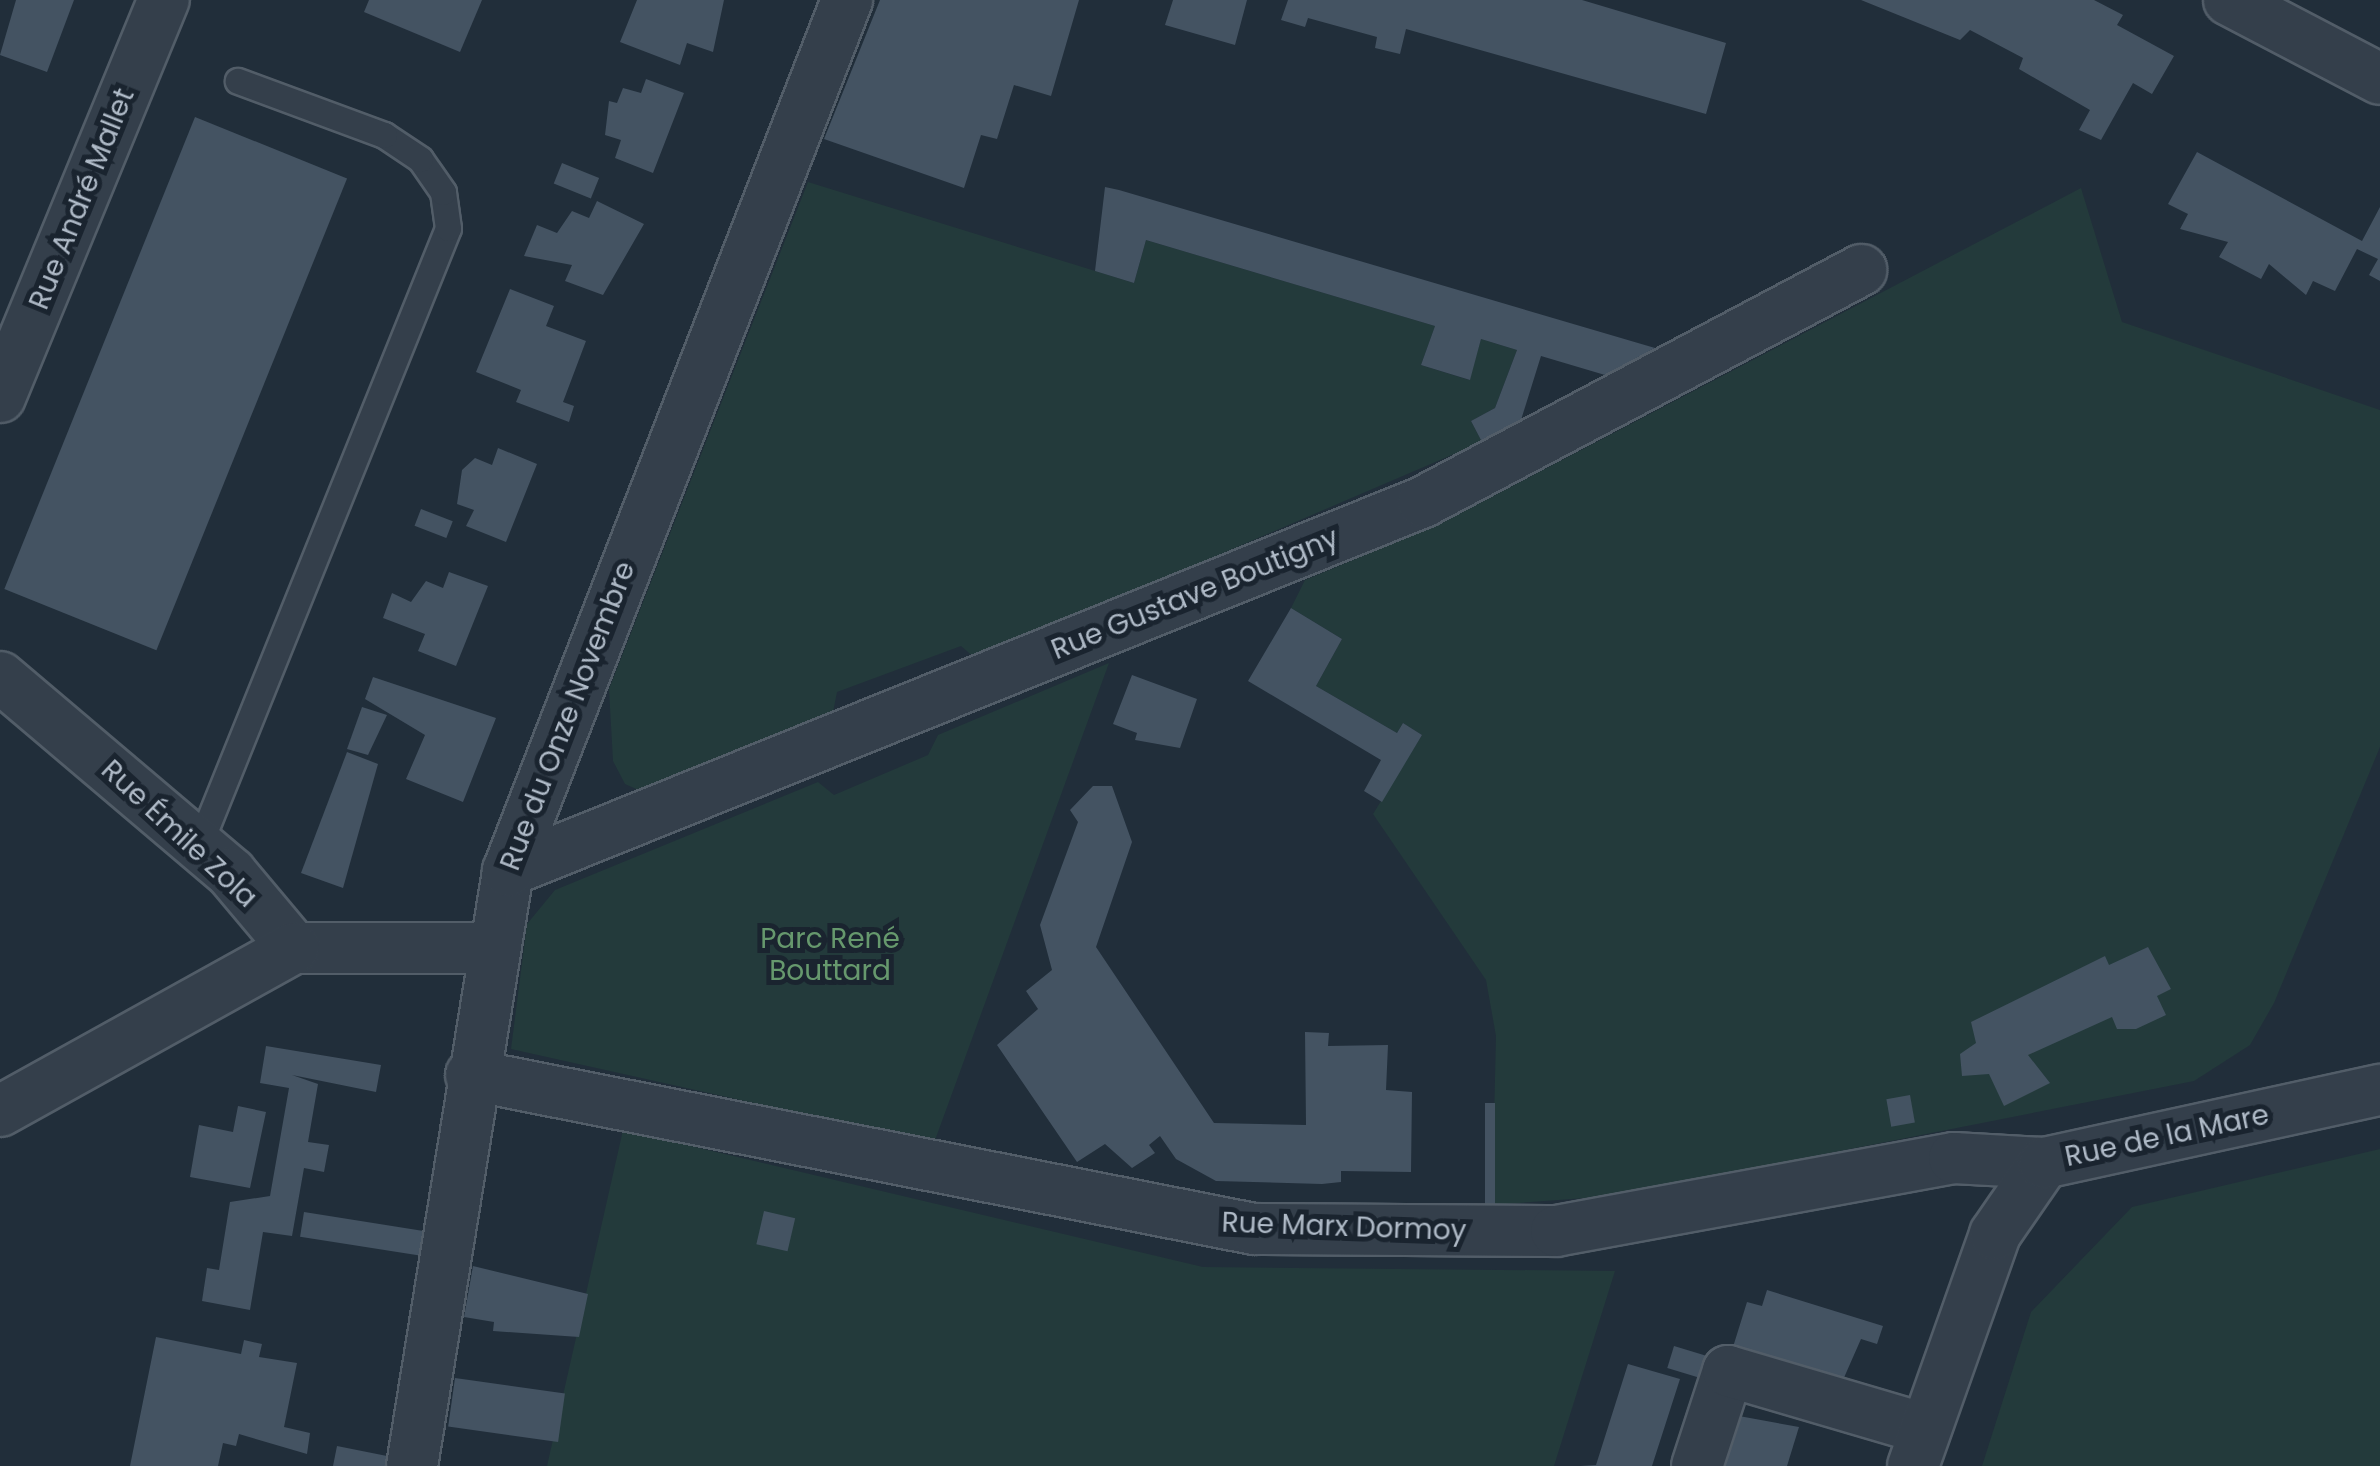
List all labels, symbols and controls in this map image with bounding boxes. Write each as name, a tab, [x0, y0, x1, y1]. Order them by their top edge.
street label: Rue André Mallet	[22, 84, 142, 314]
street label: Rue Gustave Boutigny	[1047, 521, 1343, 667]
street label: Rue du Onze Novembre	[494, 557, 642, 875]
street label: Rue Émile Zola	[94, 753, 264, 915]
park label: Parc René Bouttard	[760, 922, 900, 988]
street label: Rue de la Mare	[2062, 1098, 2272, 1174]
street label: Rue Marx Dormoy	[1221, 1206, 1467, 1248]

